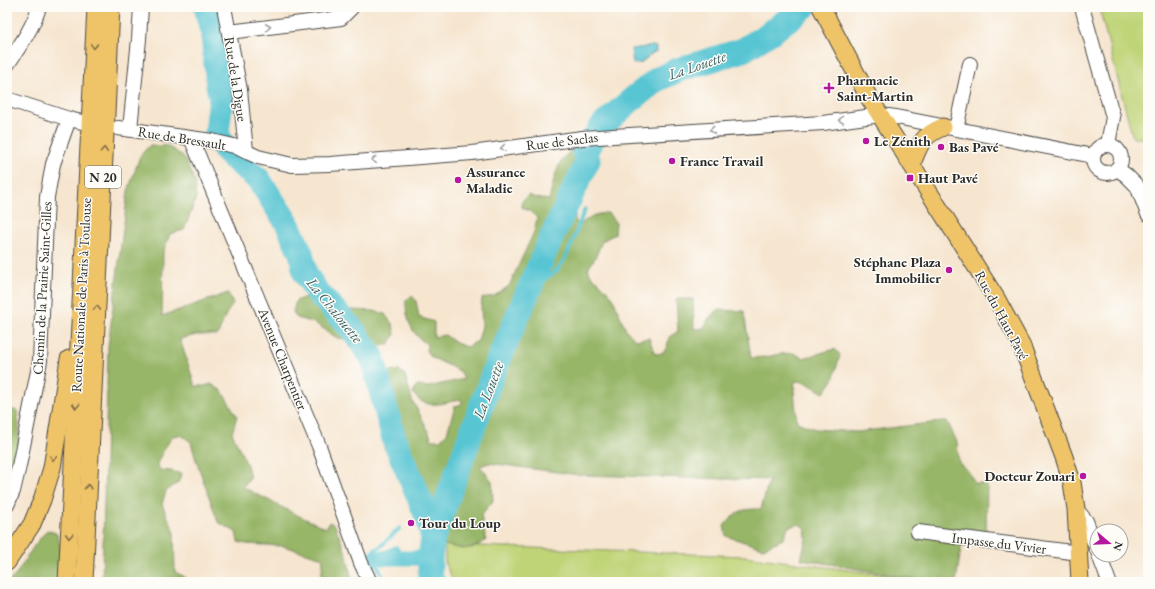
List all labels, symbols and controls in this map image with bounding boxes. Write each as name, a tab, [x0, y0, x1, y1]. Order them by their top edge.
one-way arrow	[265, 23, 271, 32]
street label: Rue de la Digue	[220, 35, 252, 123]
one-way arrow	[90, 43, 99, 49]
water label: La Louette	[665, 46, 729, 84]
place label: Pharmacie Saint-Martin	[837, 71, 913, 105]
marker: Pharmacie Saint-Martin	[824, 83, 834, 93]
one-way arrow	[838, 115, 844, 124]
street label: Rue de Bressault	[137, 122, 228, 154]
one-way arrow	[709, 125, 715, 134]
street label: Rue de Saclas	[525, 128, 599, 154]
place label: Le Zénith	[874, 132, 931, 150]
marker: Le Zénith	[861, 136, 871, 146]
place label: Bas Pavé	[949, 138, 999, 156]
marker: Bas Pavé	[936, 142, 946, 152]
one-way arrow	[500, 143, 506, 152]
one-way arrow	[100, 147, 109, 153]
place label: France Travail	[680, 152, 763, 170]
one-way arrow	[371, 156, 377, 165]
marker: France Travail	[667, 156, 677, 166]
place label: Assurance Maladie	[465, 163, 525, 197]
road number: N 20	[85, 166, 121, 188]
place label: Haut Pavé	[918, 169, 978, 187]
marker: Haut Pavé	[905, 173, 915, 183]
marker: Assurance Maladie	[453, 175, 463, 185]
street label: Route Nationale de Paris à Toulouse	[67, 197, 95, 393]
street label: Chemin de la Prairie Saint-Gilles	[28, 200, 56, 375]
place label: Stéphane Plaza Immobilier	[854, 253, 942, 287]
marker: Stéphane Plaza Immobilier	[944, 265, 954, 275]
street label: Rue du Haut Pavé	[971, 268, 1033, 363]
water label: La Chalouette	[302, 272, 368, 347]
street label: Avenue Charpentier	[254, 304, 312, 413]
one-way arrow	[92, 305, 101, 311]
water label: La Louette	[468, 358, 508, 422]
one-way arrow	[71, 403, 80, 409]
one-way arrow	[49, 455, 58, 461]
place label: Docteur Zouari	[984, 467, 1075, 485]
marker: Docteur Zouari	[1078, 471, 1088, 481]
one-way arrow	[84, 484, 93, 490]
place label: Tour du Loup	[419, 514, 501, 532]
marker: Tour du Loup	[406, 518, 416, 528]
north arrow	[1089, 523, 1129, 563]
street label: Impasse du Vivier	[951, 528, 1048, 558]
one-way arrow	[65, 533, 73, 539]
text: N	[1110, 540, 1127, 553]

